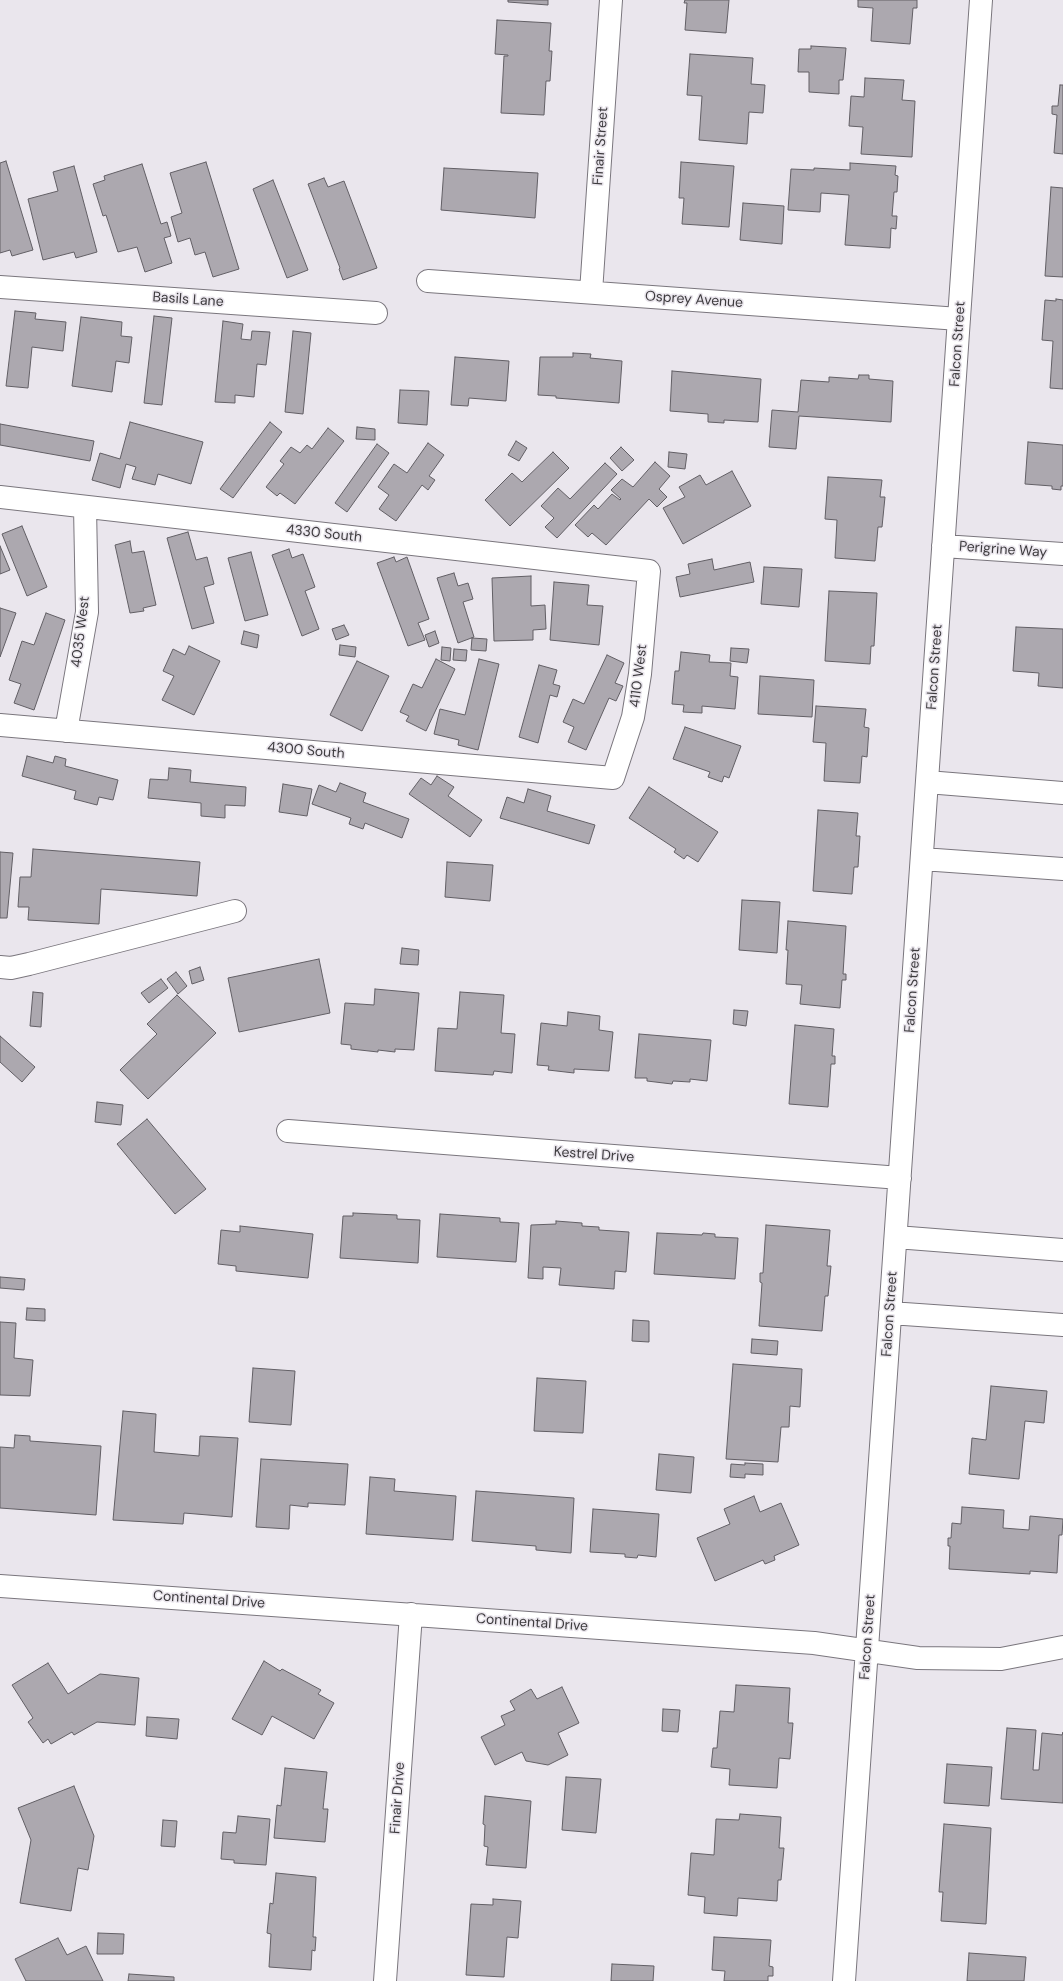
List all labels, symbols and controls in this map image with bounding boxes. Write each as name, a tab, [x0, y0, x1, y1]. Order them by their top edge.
street label: Finair Street	[590, 106, 612, 186]
street label: Osprey Avenue	[644, 288, 744, 312]
street label: Basils Lane	[152, 289, 224, 311]
street label: Falcon Street	[947, 301, 969, 387]
street label: 4330 South	[285, 522, 363, 546]
street label: Perigrine Way	[958, 539, 1048, 561]
street label: 4035 West	[68, 595, 94, 669]
street label: Falcon Street	[924, 624, 946, 710]
street label: 4110 West	[627, 643, 651, 709]
street label: 4300 South	[267, 739, 345, 763]
street label: Falcon Street	[902, 947, 924, 1033]
street label: Kestrel Drive	[553, 1144, 635, 1166]
street label: Falcon Street	[879, 1271, 901, 1357]
street label: Continental Drive	[152, 1588, 266, 1612]
street label: Falcon Street	[857, 1594, 879, 1680]
street label: Continental Drive	[475, 1611, 589, 1635]
street label: Finair Drive	[387, 1762, 409, 1834]

